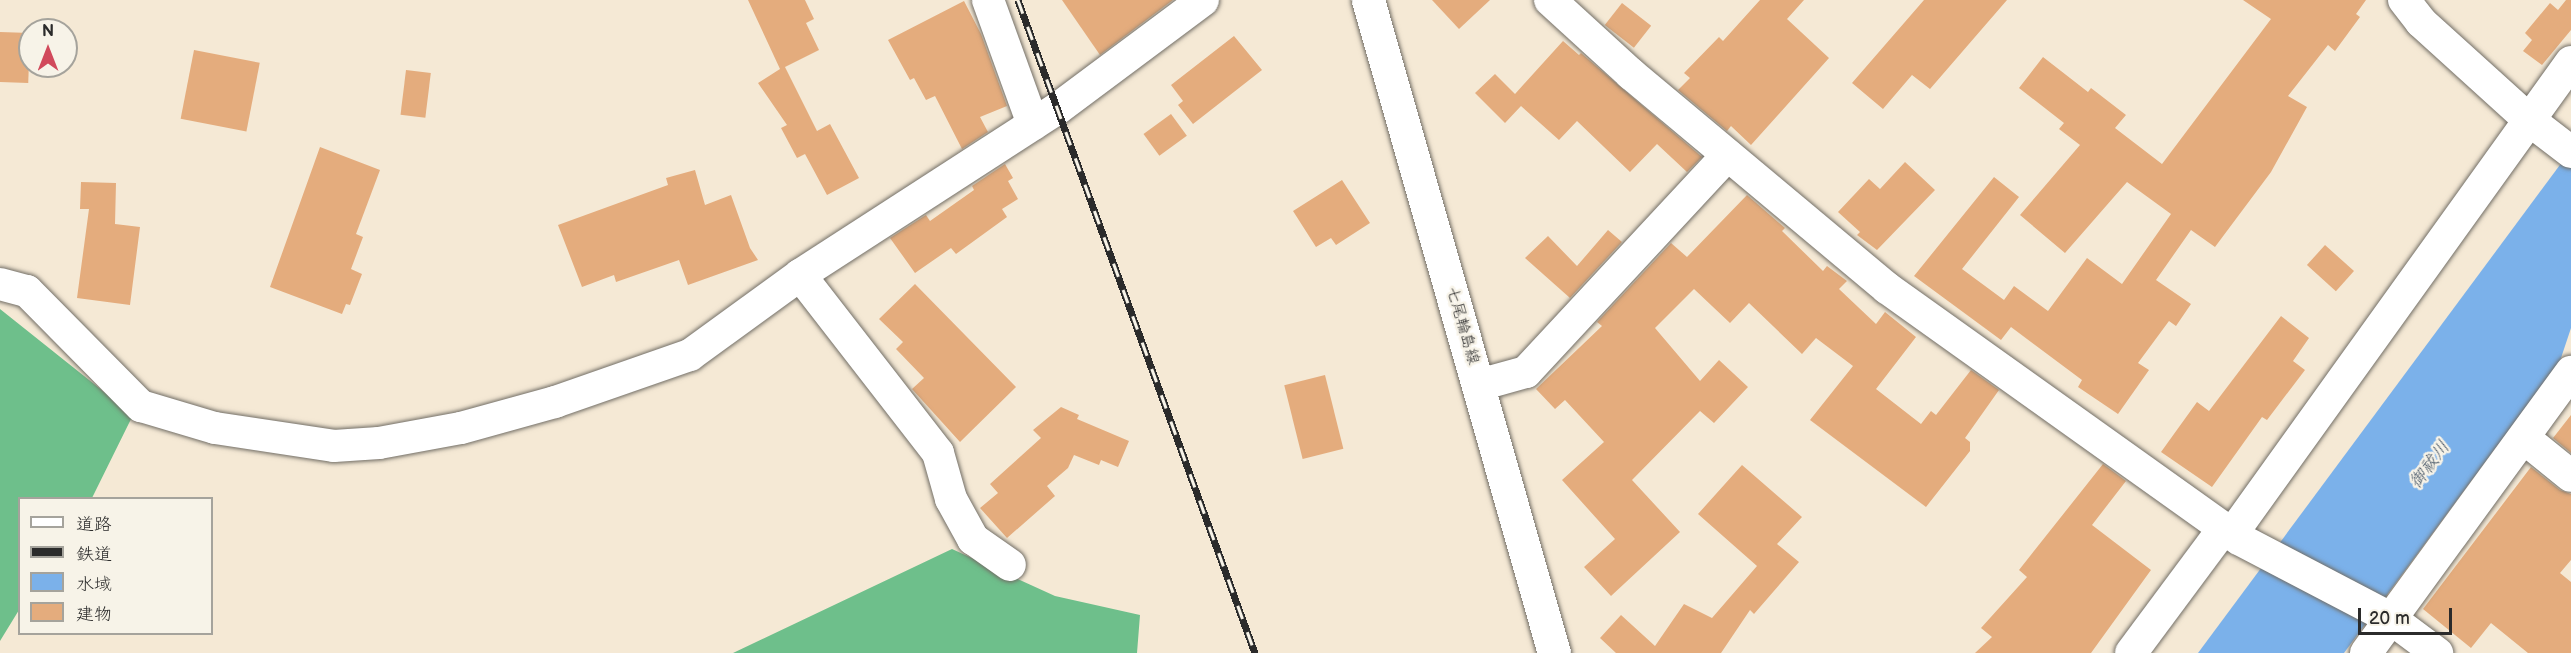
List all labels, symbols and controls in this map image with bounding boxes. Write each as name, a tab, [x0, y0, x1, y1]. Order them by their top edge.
north arrow	[18, 18, 78, 78]
text: N	[42, 22, 54, 41]
street label: 七尾輪島線	[1442, 285, 1482, 367]
water label: 御祓川	[2405, 437, 2455, 493]
legend	[18, 497, 213, 635]
text: 道路	[76, 514, 112, 535]
text: 鉄道	[76, 544, 112, 565]
text: 水域	[76, 574, 112, 595]
scale bar	[2361, 596, 2456, 634]
text: 建物	[76, 604, 112, 625]
text: 20 m	[2369, 608, 2410, 629]

